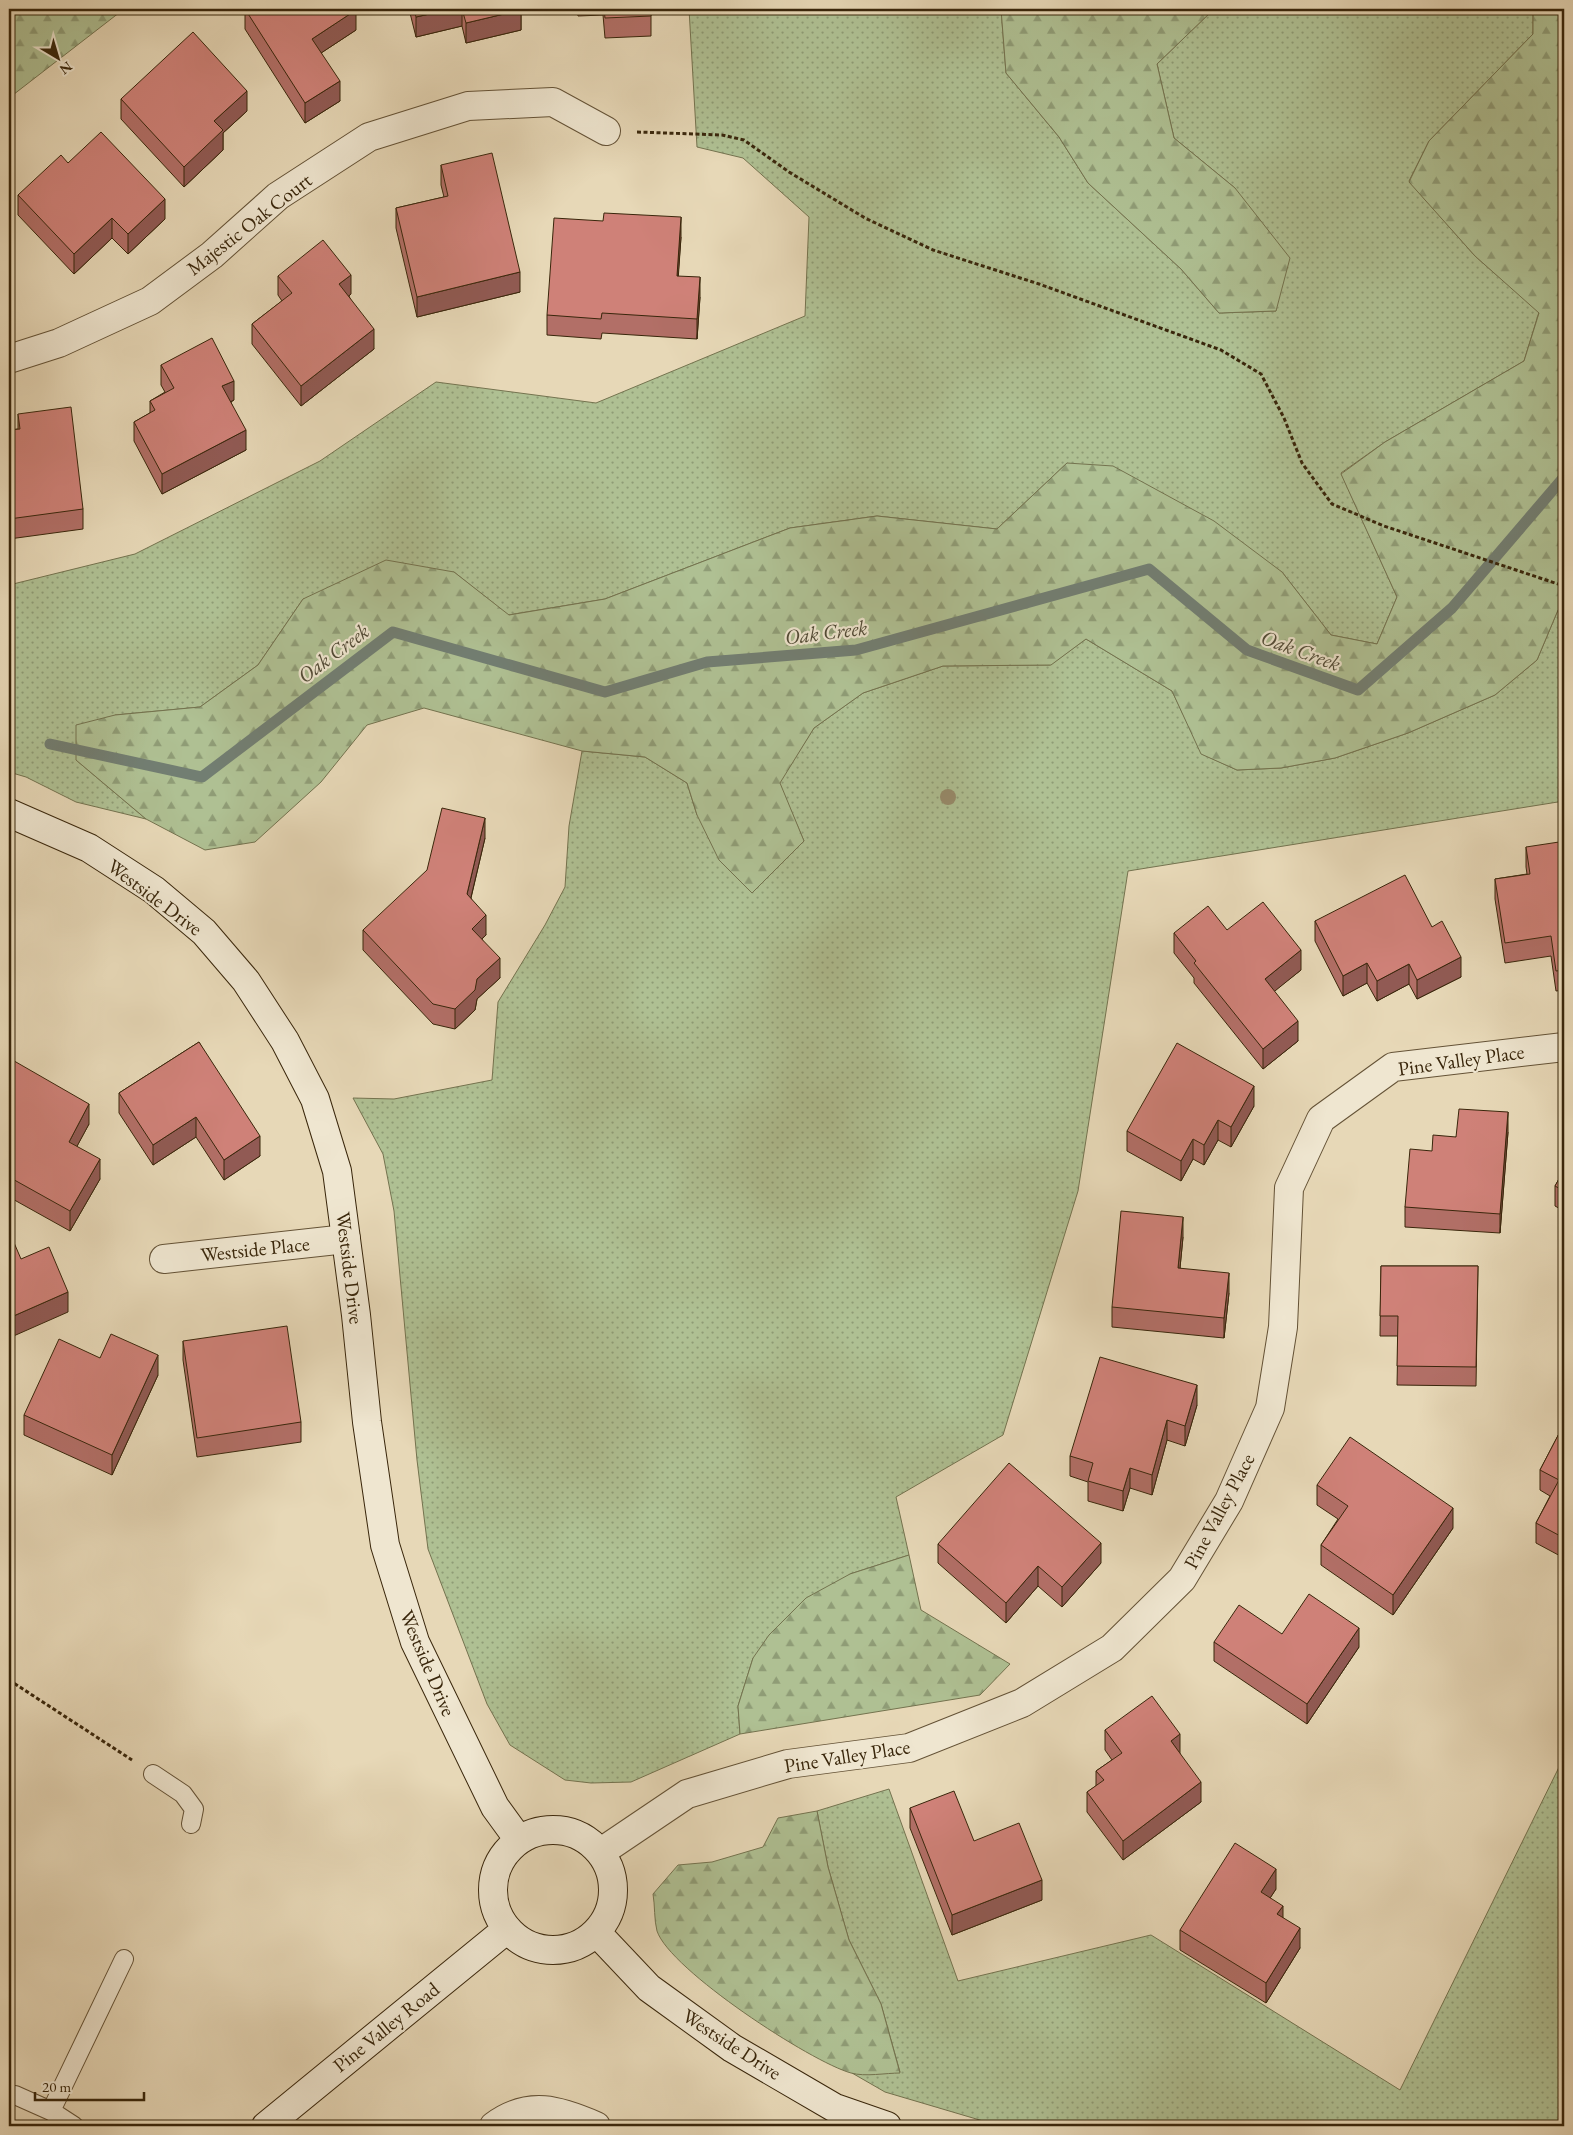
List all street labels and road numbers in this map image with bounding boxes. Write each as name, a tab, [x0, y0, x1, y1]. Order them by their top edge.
street label: Majestic Oak Court	[181, 167, 317, 281]
street label: Westside Drive	[102, 853, 208, 941]
street label: Pine Valley Place	[1396, 1038, 1526, 1082]
street label: Westside Drive	[330, 1210, 370, 1326]
street label: Westside Place	[199, 1230, 311, 1268]
street label: Pine Valley Place	[1178, 1449, 1260, 1573]
street label: Westside Drive	[394, 1606, 462, 1720]
street label: Pine Valley Place	[782, 1733, 912, 1779]
street label: Pine Valley Road	[327, 1976, 445, 2078]
street label: Westside Drive	[678, 2002, 787, 2086]

